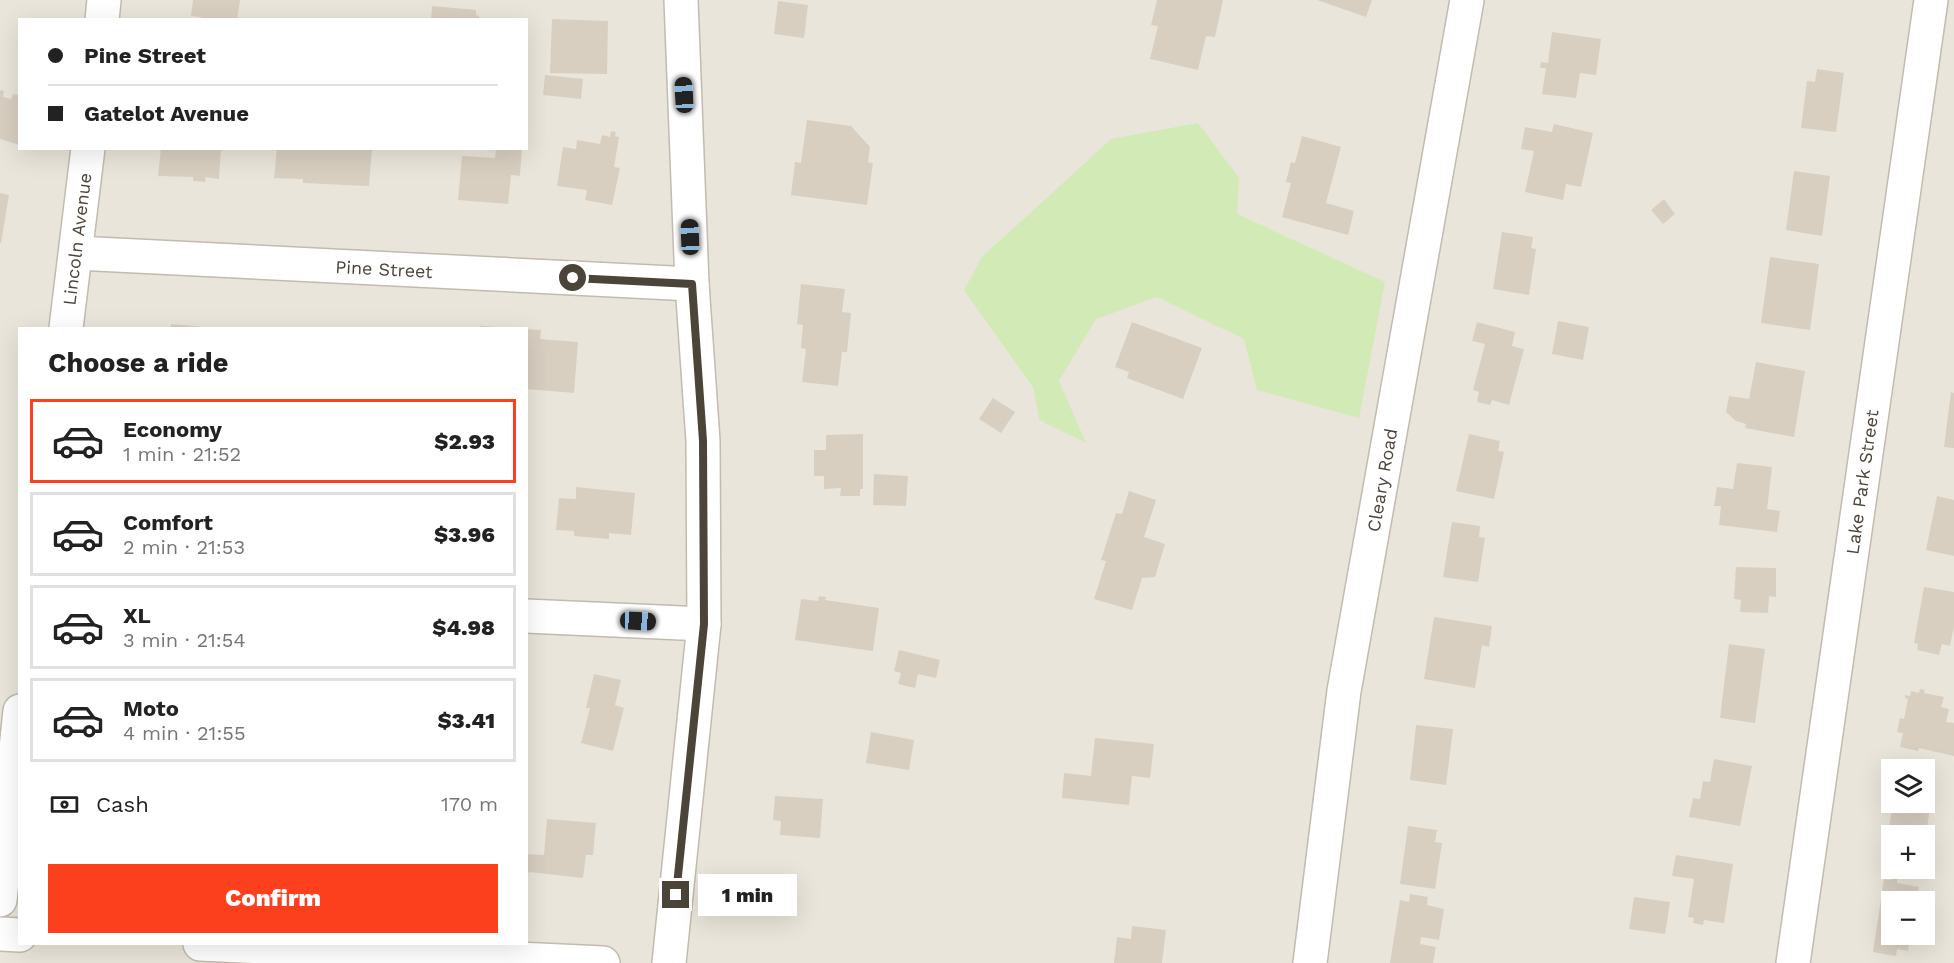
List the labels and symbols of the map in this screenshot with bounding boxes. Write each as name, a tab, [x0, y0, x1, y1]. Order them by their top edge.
car	[674, 77, 694, 113]
street label: Lincoln Avenue	[58, 172, 96, 306]
car	[680, 219, 700, 255]
street label: Pine Street	[335, 256, 434, 282]
route start	[559, 264, 586, 291]
street label: Lake Park Street	[1841, 408, 1883, 556]
street label: Cleary Road	[1363, 427, 1401, 533]
car	[620, 611, 656, 631]
callout: 1 min	[697, 874, 796, 916]
route end	[662, 881, 689, 908]

